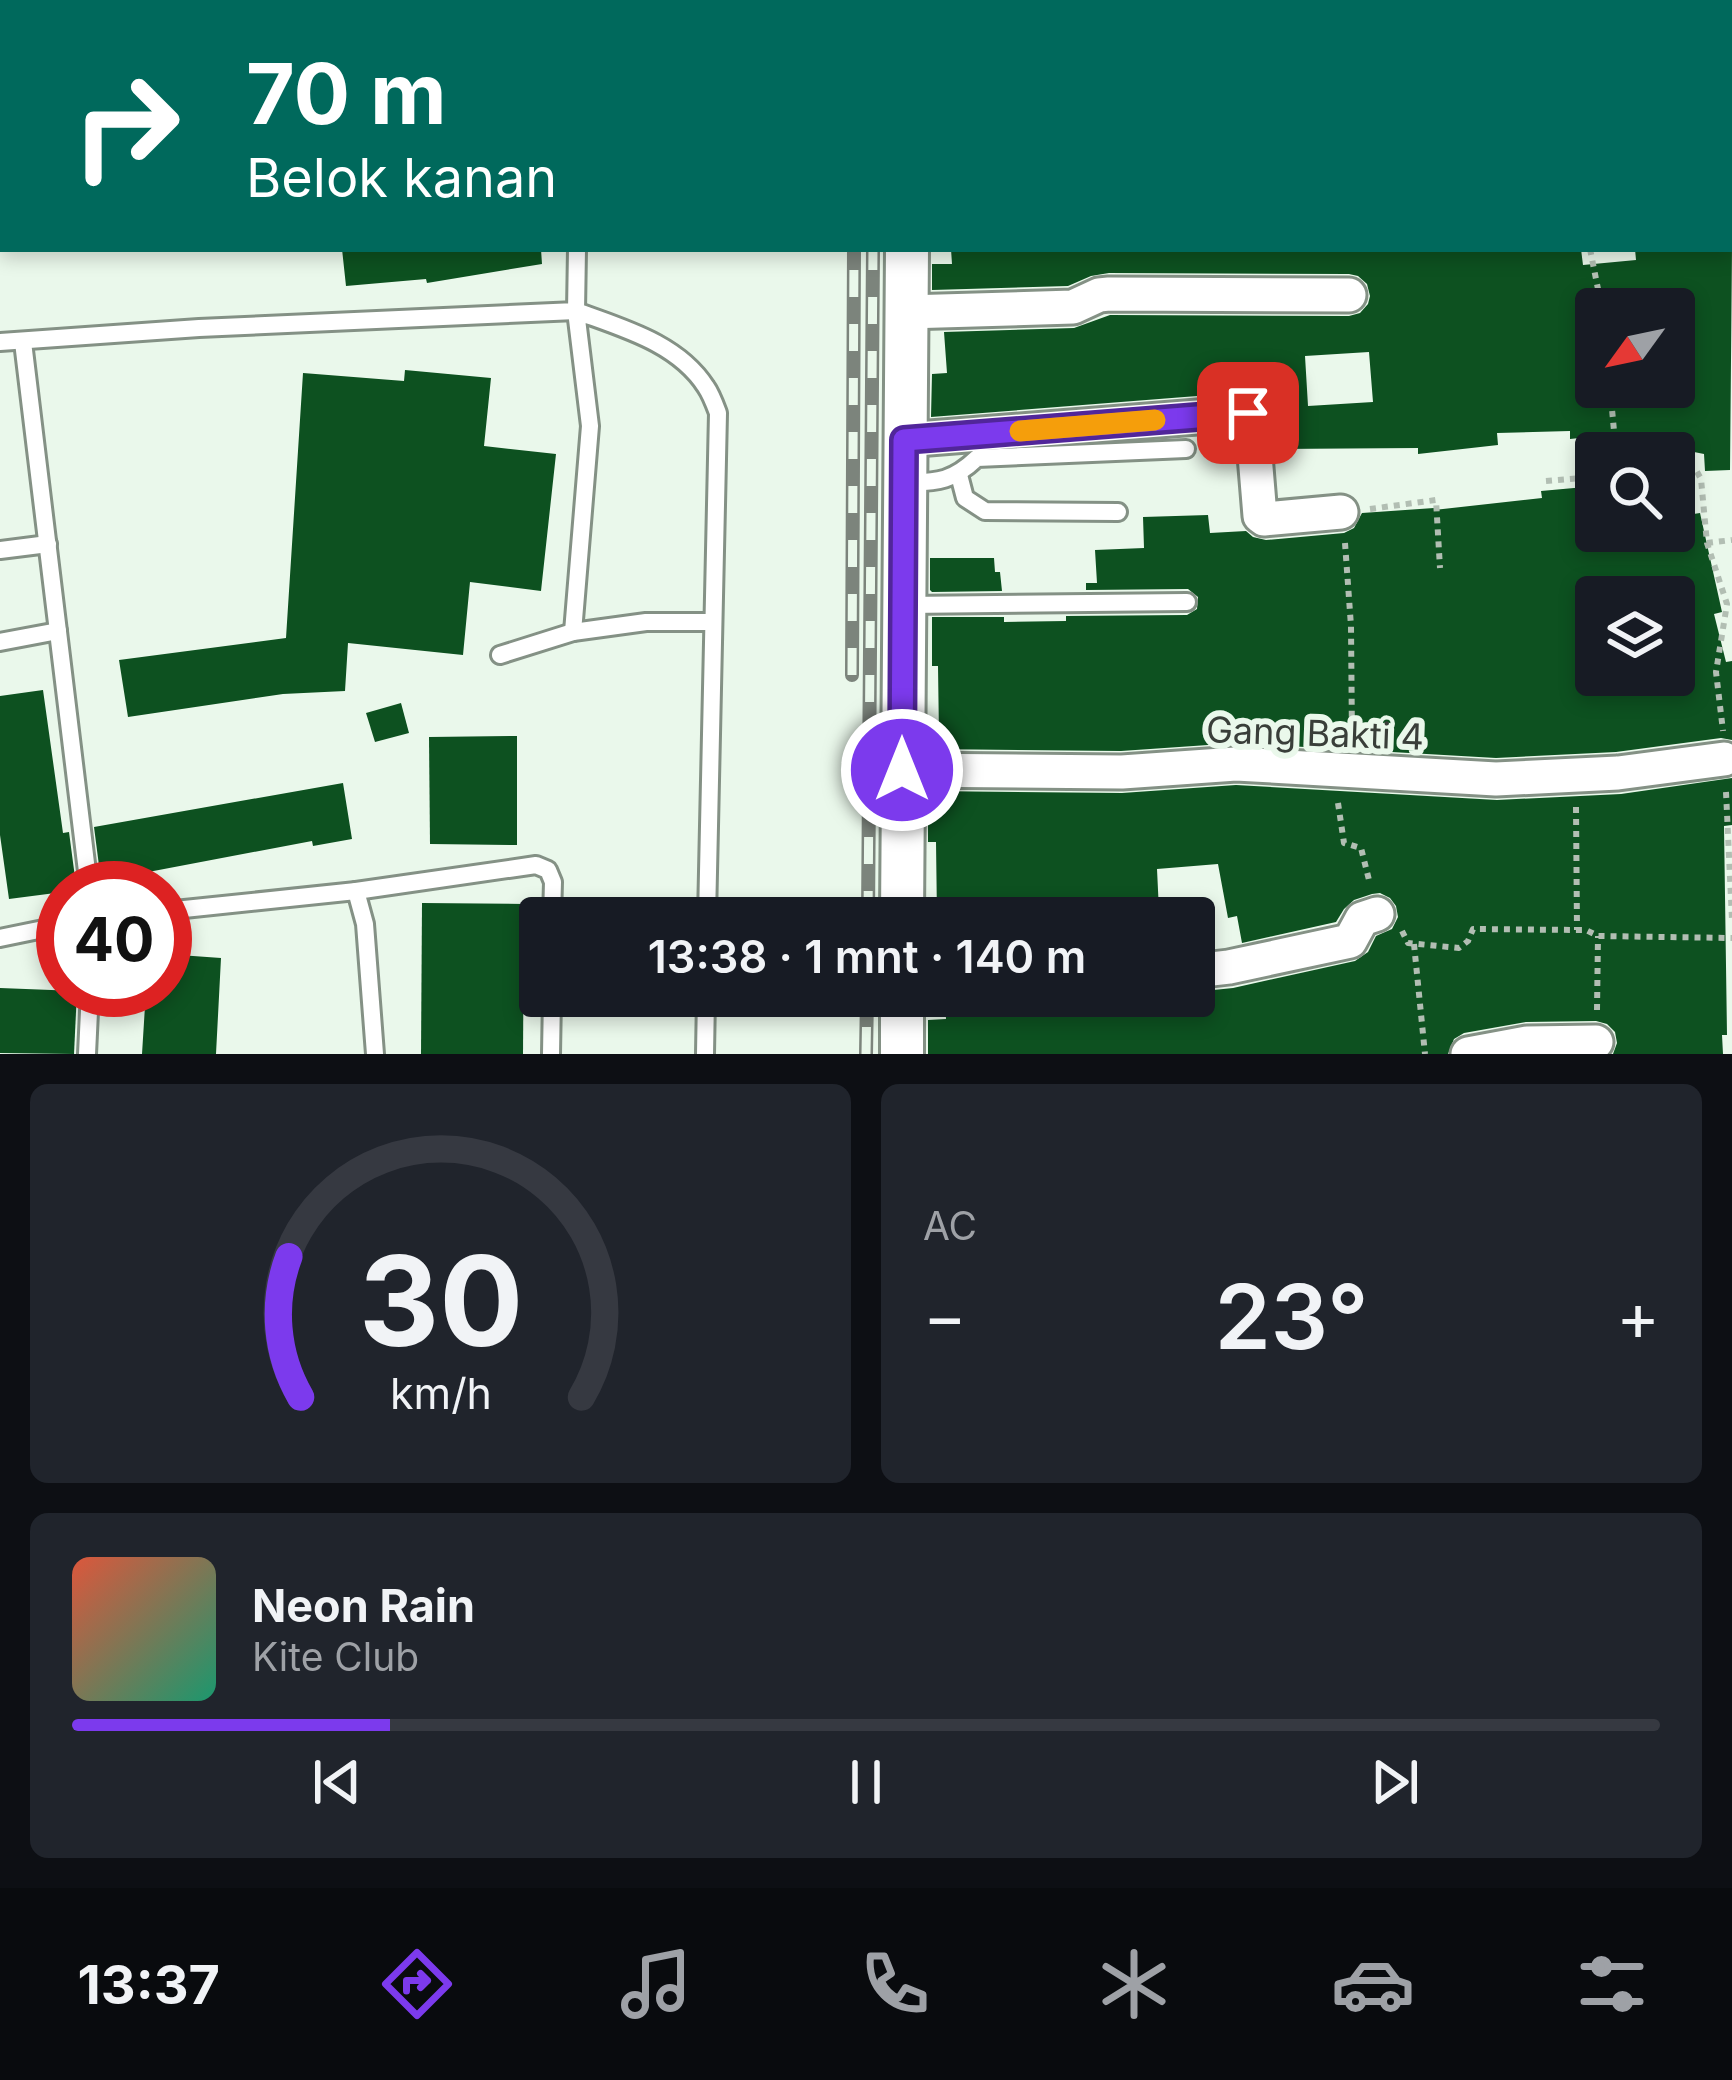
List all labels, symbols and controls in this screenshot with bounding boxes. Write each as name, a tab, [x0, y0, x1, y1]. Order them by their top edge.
text: 70 m	[246, 43, 447, 144]
icon: right	[48, 48, 204, 204]
text: Belok kanan	[246, 145, 557, 210]
north arrow	[1575, 288, 1695, 408]
map controls	[1575, 288, 1695, 696]
pin	[1197, 362, 1299, 464]
icon: arrive	[1215, 380, 1281, 446]
button: search	[1575, 432, 1695, 552]
button: layers	[1575, 576, 1695, 696]
position arrow	[839, 707, 965, 833]
street label: Gang Bakti 4	[1205, 707, 1425, 759]
speed limit sign: 40	[36, 861, 192, 1017]
text: 13:38 · 1 mnt · 140 m	[648, 929, 1086, 984]
text: AC	[923, 1202, 977, 1249]
text: 30	[358, 1225, 523, 1376]
text: 23°	[1215, 1262, 1368, 1371]
text: −	[923, 1276, 967, 1356]
text: +	[1616, 1276, 1660, 1356]
text: km/h	[390, 1366, 491, 1418]
text: Neon Rain	[252, 1578, 475, 1633]
text: Kite Club	[252, 1633, 419, 1680]
icon: previous	[304, 1749, 370, 1815]
icon: pause	[833, 1749, 899, 1815]
icon: next	[1362, 1749, 1428, 1815]
icon: directions	[375, 1942, 459, 2026]
icon: music	[614, 1942, 698, 2026]
icon: phone	[853, 1942, 937, 2026]
icon: climate	[1092, 1942, 1176, 2026]
icon: car	[1331, 1942, 1415, 2026]
icon: filters	[1570, 1942, 1654, 2026]
text: 13:37	[78, 1952, 220, 2017]

